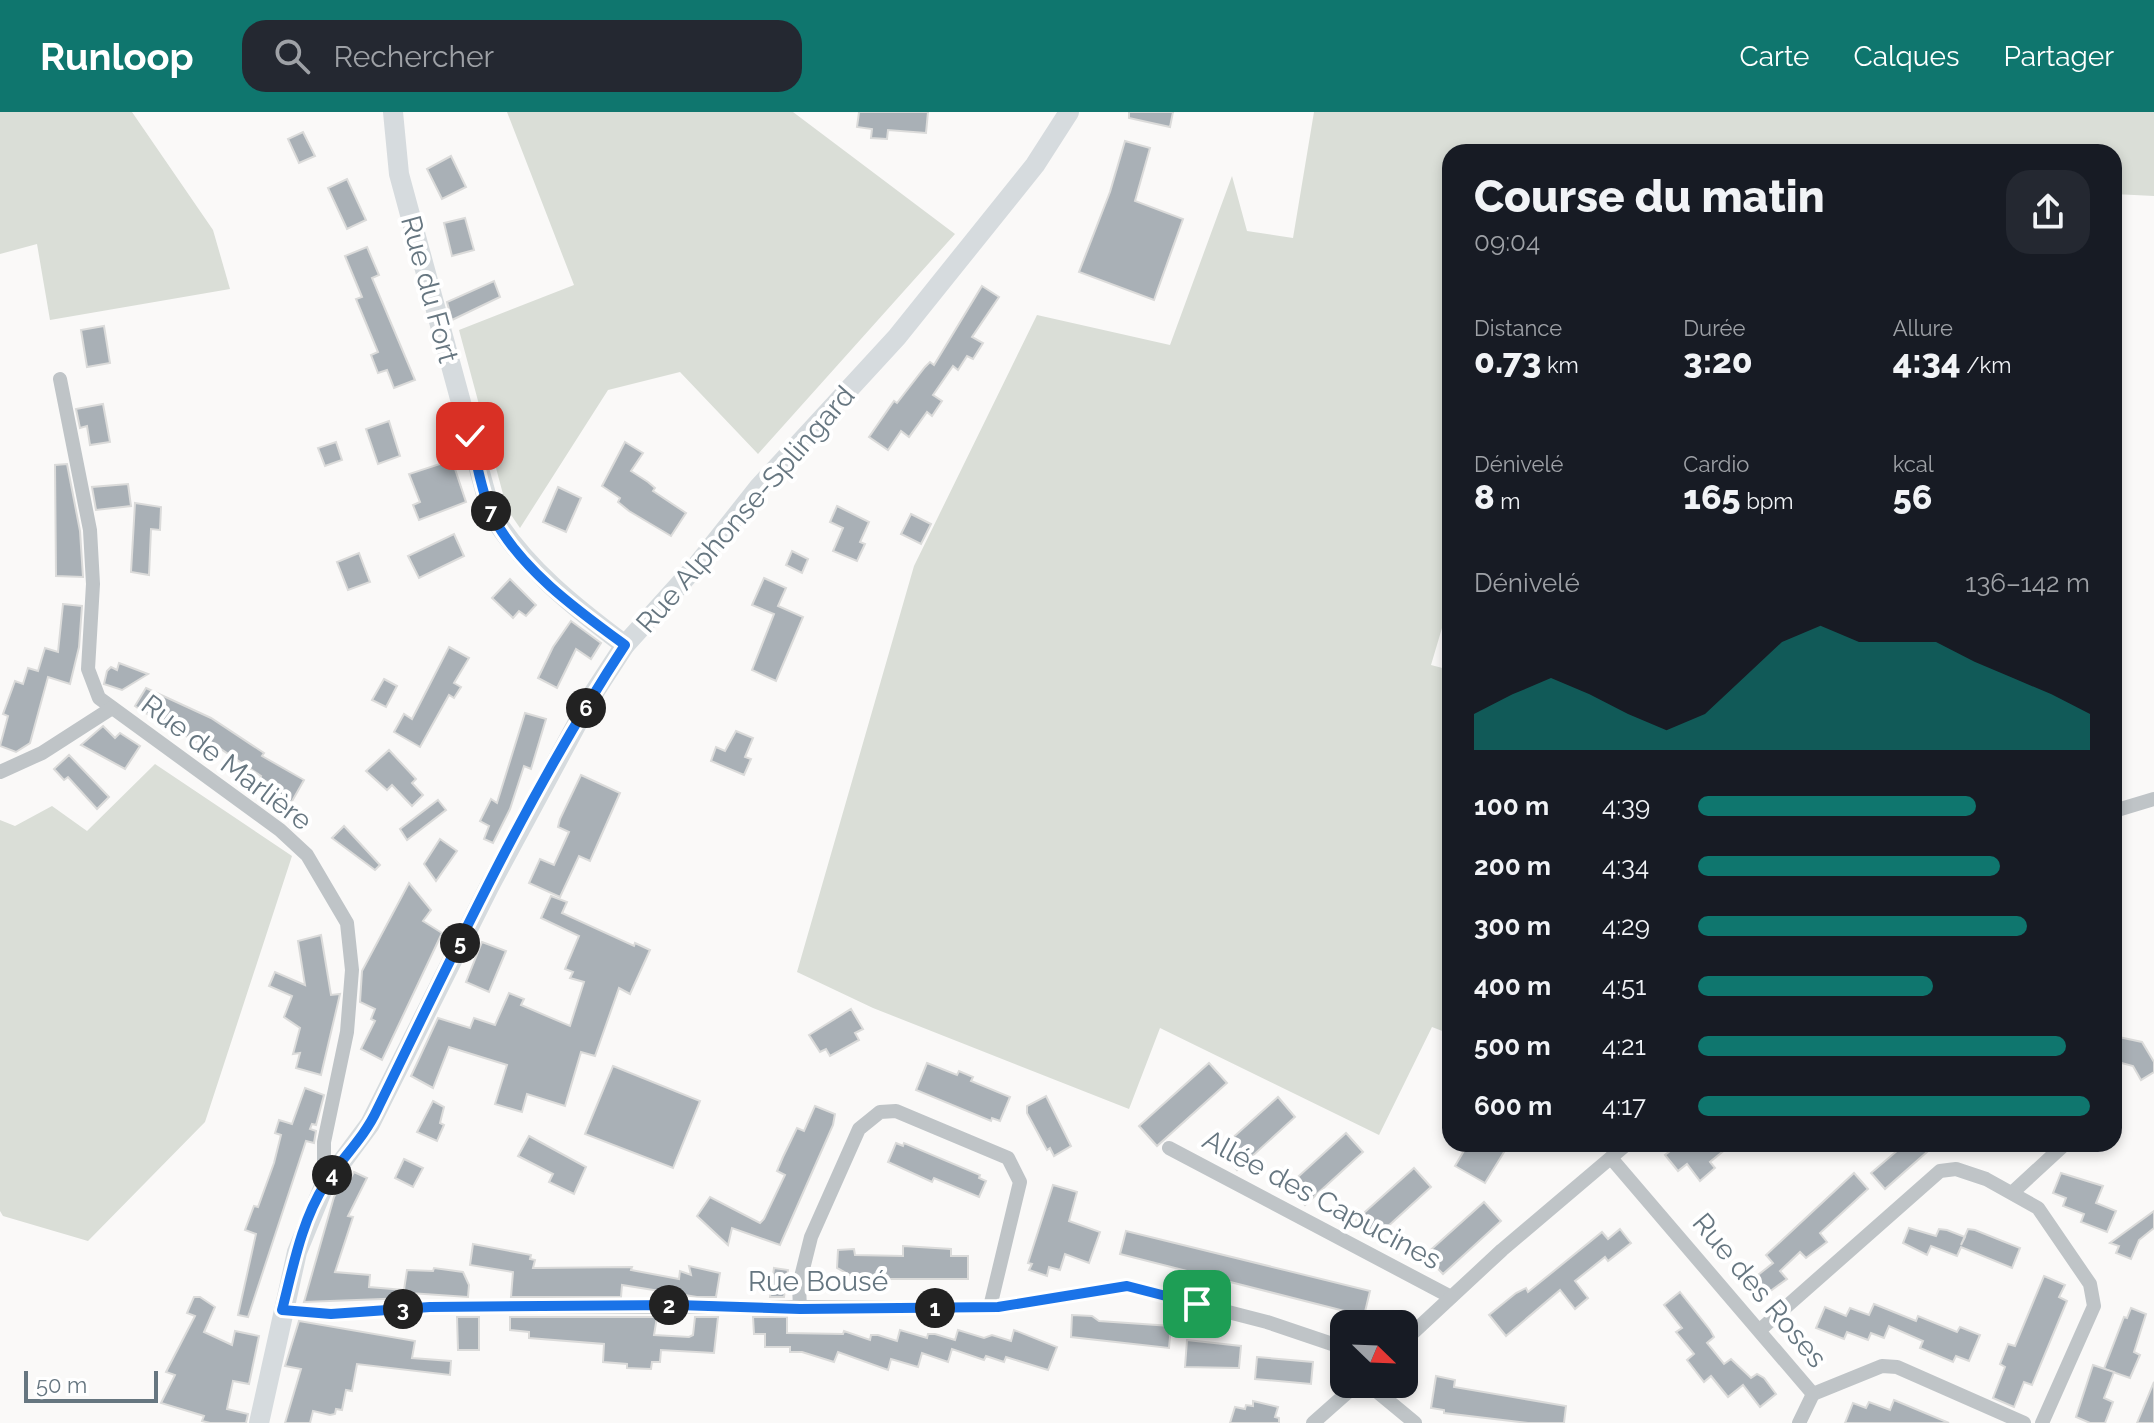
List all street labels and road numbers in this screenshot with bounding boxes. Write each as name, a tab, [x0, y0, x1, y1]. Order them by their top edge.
street label: Rue du Fort	[394, 212, 465, 367]
street label: Rue Alphonse-Splingard	[629, 379, 862, 639]
street label: Rue de Marlière	[135, 688, 318, 837]
street label: Allée des Capucines	[1197, 1123, 1446, 1276]
street label: Rue des Roses	[1686, 1207, 1834, 1374]
street label: Rue Bousé	[748, 1265, 888, 1298]

